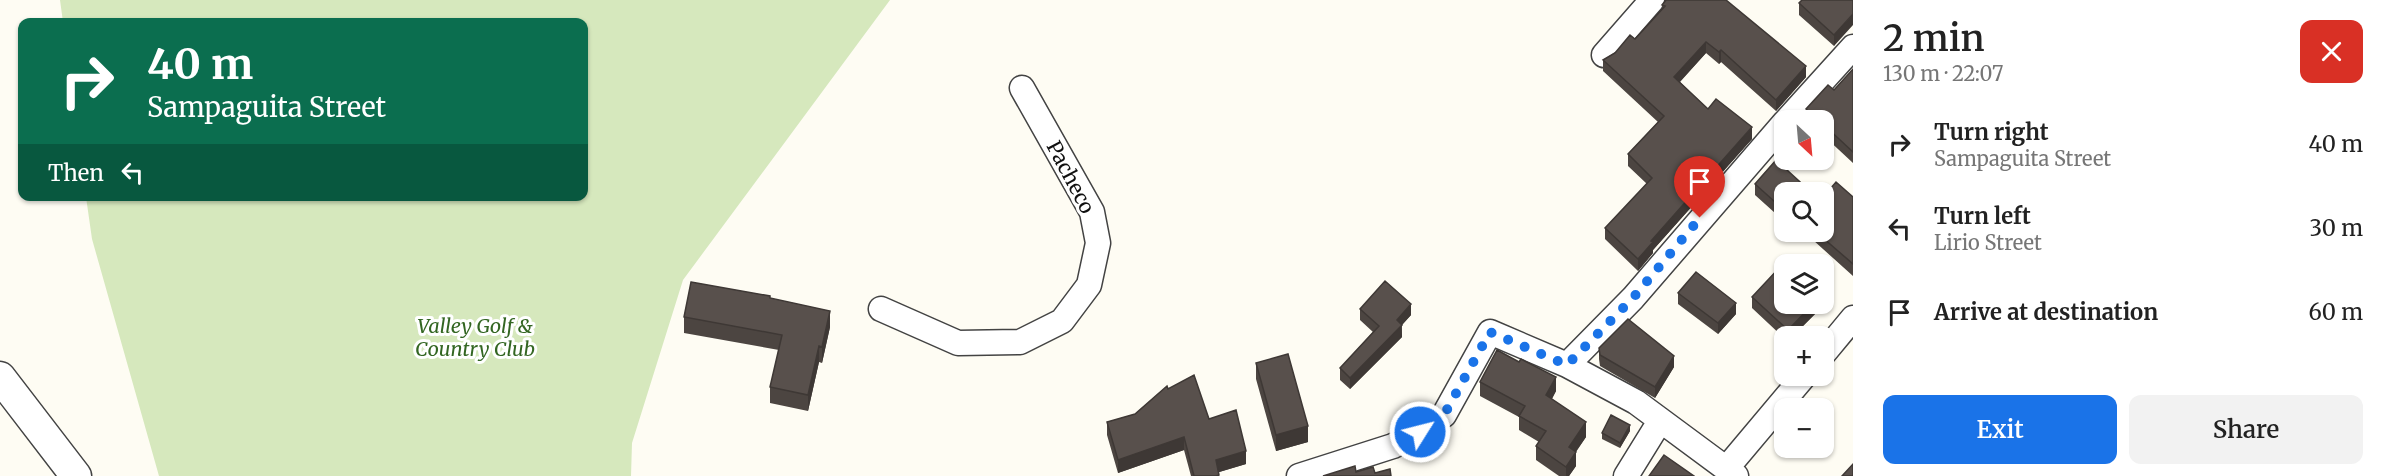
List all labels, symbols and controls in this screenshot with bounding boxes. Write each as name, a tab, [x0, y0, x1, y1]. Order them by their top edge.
text: 2 min	[1883, 16, 1985, 61]
button: close	[2300, 20, 2363, 83]
text: 40 m	[147, 38, 253, 90]
icon: right	[48, 42, 126, 120]
text: 130 m · 22:07	[1883, 61, 2003, 86]
text: Sampaguita Street	[147, 90, 386, 124]
north arrow	[1774, 110, 1834, 170]
map controls	[1774, 110, 1834, 458]
text: Turn right	[1934, 118, 2048, 146]
icon: right	[1883, 128, 1916, 161]
text: 40 m	[2308, 130, 2363, 158]
street label: Pacheco	[1041, 136, 1101, 218]
text: Sampaguita Street	[1934, 146, 2111, 171]
icon: left	[116, 156, 149, 189]
pin	[1674, 156, 1725, 218]
text: Then	[48, 159, 104, 187]
icon: arrive	[1683, 165, 1716, 198]
button: search	[1774, 182, 1834, 242]
text: Turn left	[1934, 202, 2031, 230]
icon: left	[1883, 212, 1916, 245]
text: 30 m	[2309, 214, 2363, 242]
text: Lirio Street	[1934, 230, 2042, 255]
button: layers	[1774, 254, 1834, 314]
icon: arrive	[1883, 296, 1916, 329]
text: Arrive at destination	[1934, 298, 2158, 326]
text: 60 m	[2309, 298, 2363, 326]
park label: Valley Golf & Country Club	[415, 313, 535, 361]
button: +	[1774, 326, 1834, 386]
button: Exit	[1883, 395, 2117, 464]
button: Share	[2129, 395, 2363, 464]
button: −	[1774, 398, 1834, 458]
position arrow	[1388, 400, 1452, 464]

